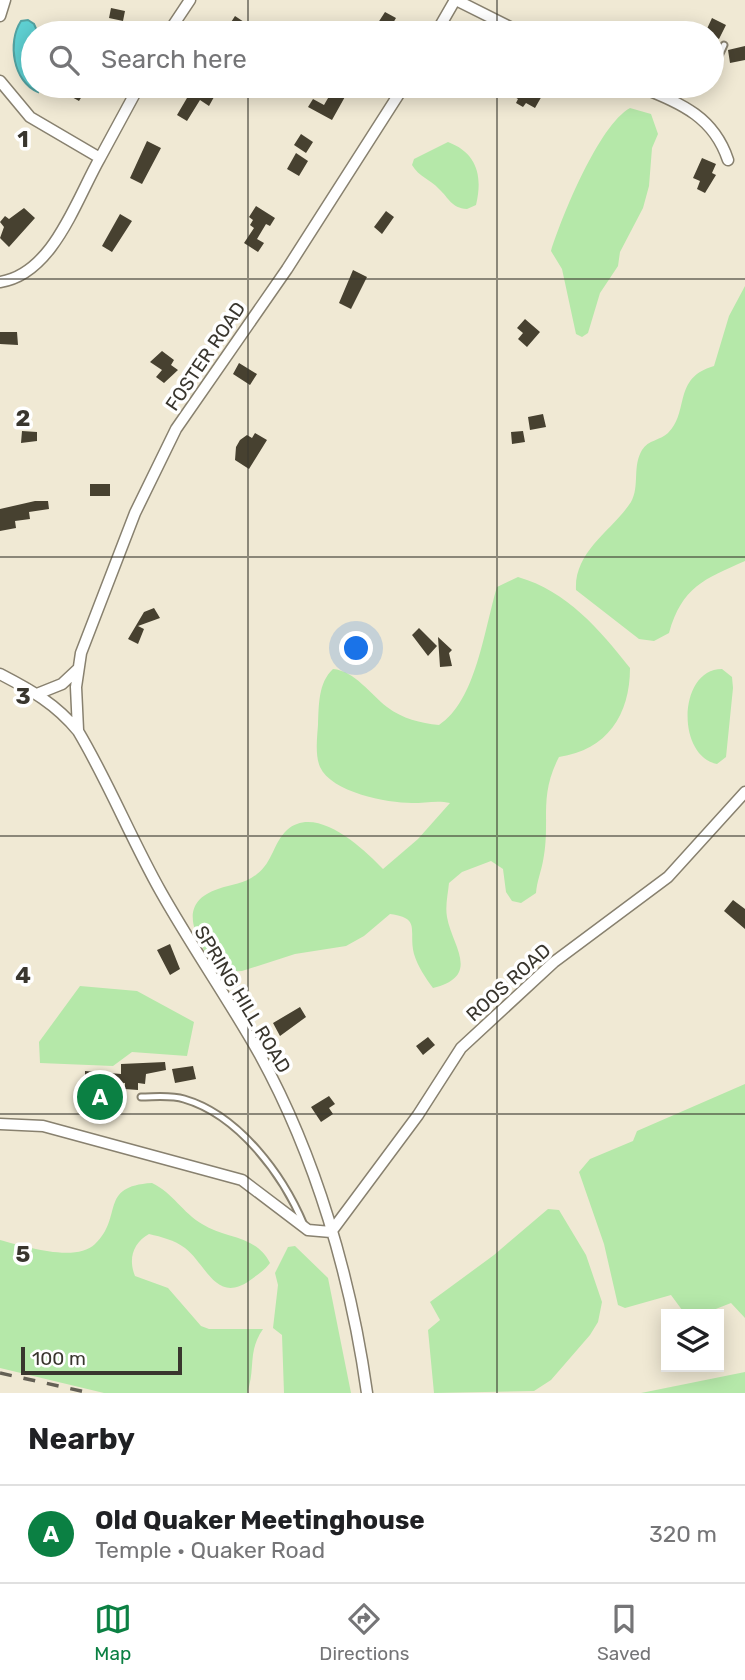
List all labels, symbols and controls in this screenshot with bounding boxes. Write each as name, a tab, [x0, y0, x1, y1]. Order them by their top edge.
search box	[21, 21, 724, 98]
icon: search	[45, 41, 83, 79]
text: Search here	[101, 44, 247, 75]
text: 1	[17, 125, 29, 153]
street label: FOSTER ROAD	[161, 298, 250, 415]
text: 2	[16, 404, 30, 432]
your location	[339, 631, 373, 665]
text: 3	[15, 682, 31, 710]
street label: SPRING HILL ROAD	[190, 921, 296, 1077]
street label: ROOS ROAD	[461, 939, 555, 1026]
text: 4	[15, 961, 31, 989]
pin: A	[77, 1071, 123, 1123]
text: 5	[16, 1240, 31, 1268]
map controls	[661, 1309, 724, 1372]
button: layers	[661, 1309, 724, 1372]
scale bar	[21, 1344, 182, 1376]
text: 100 m	[32, 1347, 86, 1370]
text: Nearby	[28, 1421, 135, 1457]
text: Old Quaker Meetinghouse	[95, 1505, 425, 1536]
text: A	[43, 1520, 59, 1548]
text: 320 m	[649, 1520, 717, 1548]
text: Temple · Quaker Road	[95, 1536, 325, 1564]
tab: Map	[94, 1600, 132, 1665]
tab: Directions	[319, 1600, 409, 1665]
tab: Saved	[597, 1600, 651, 1665]

